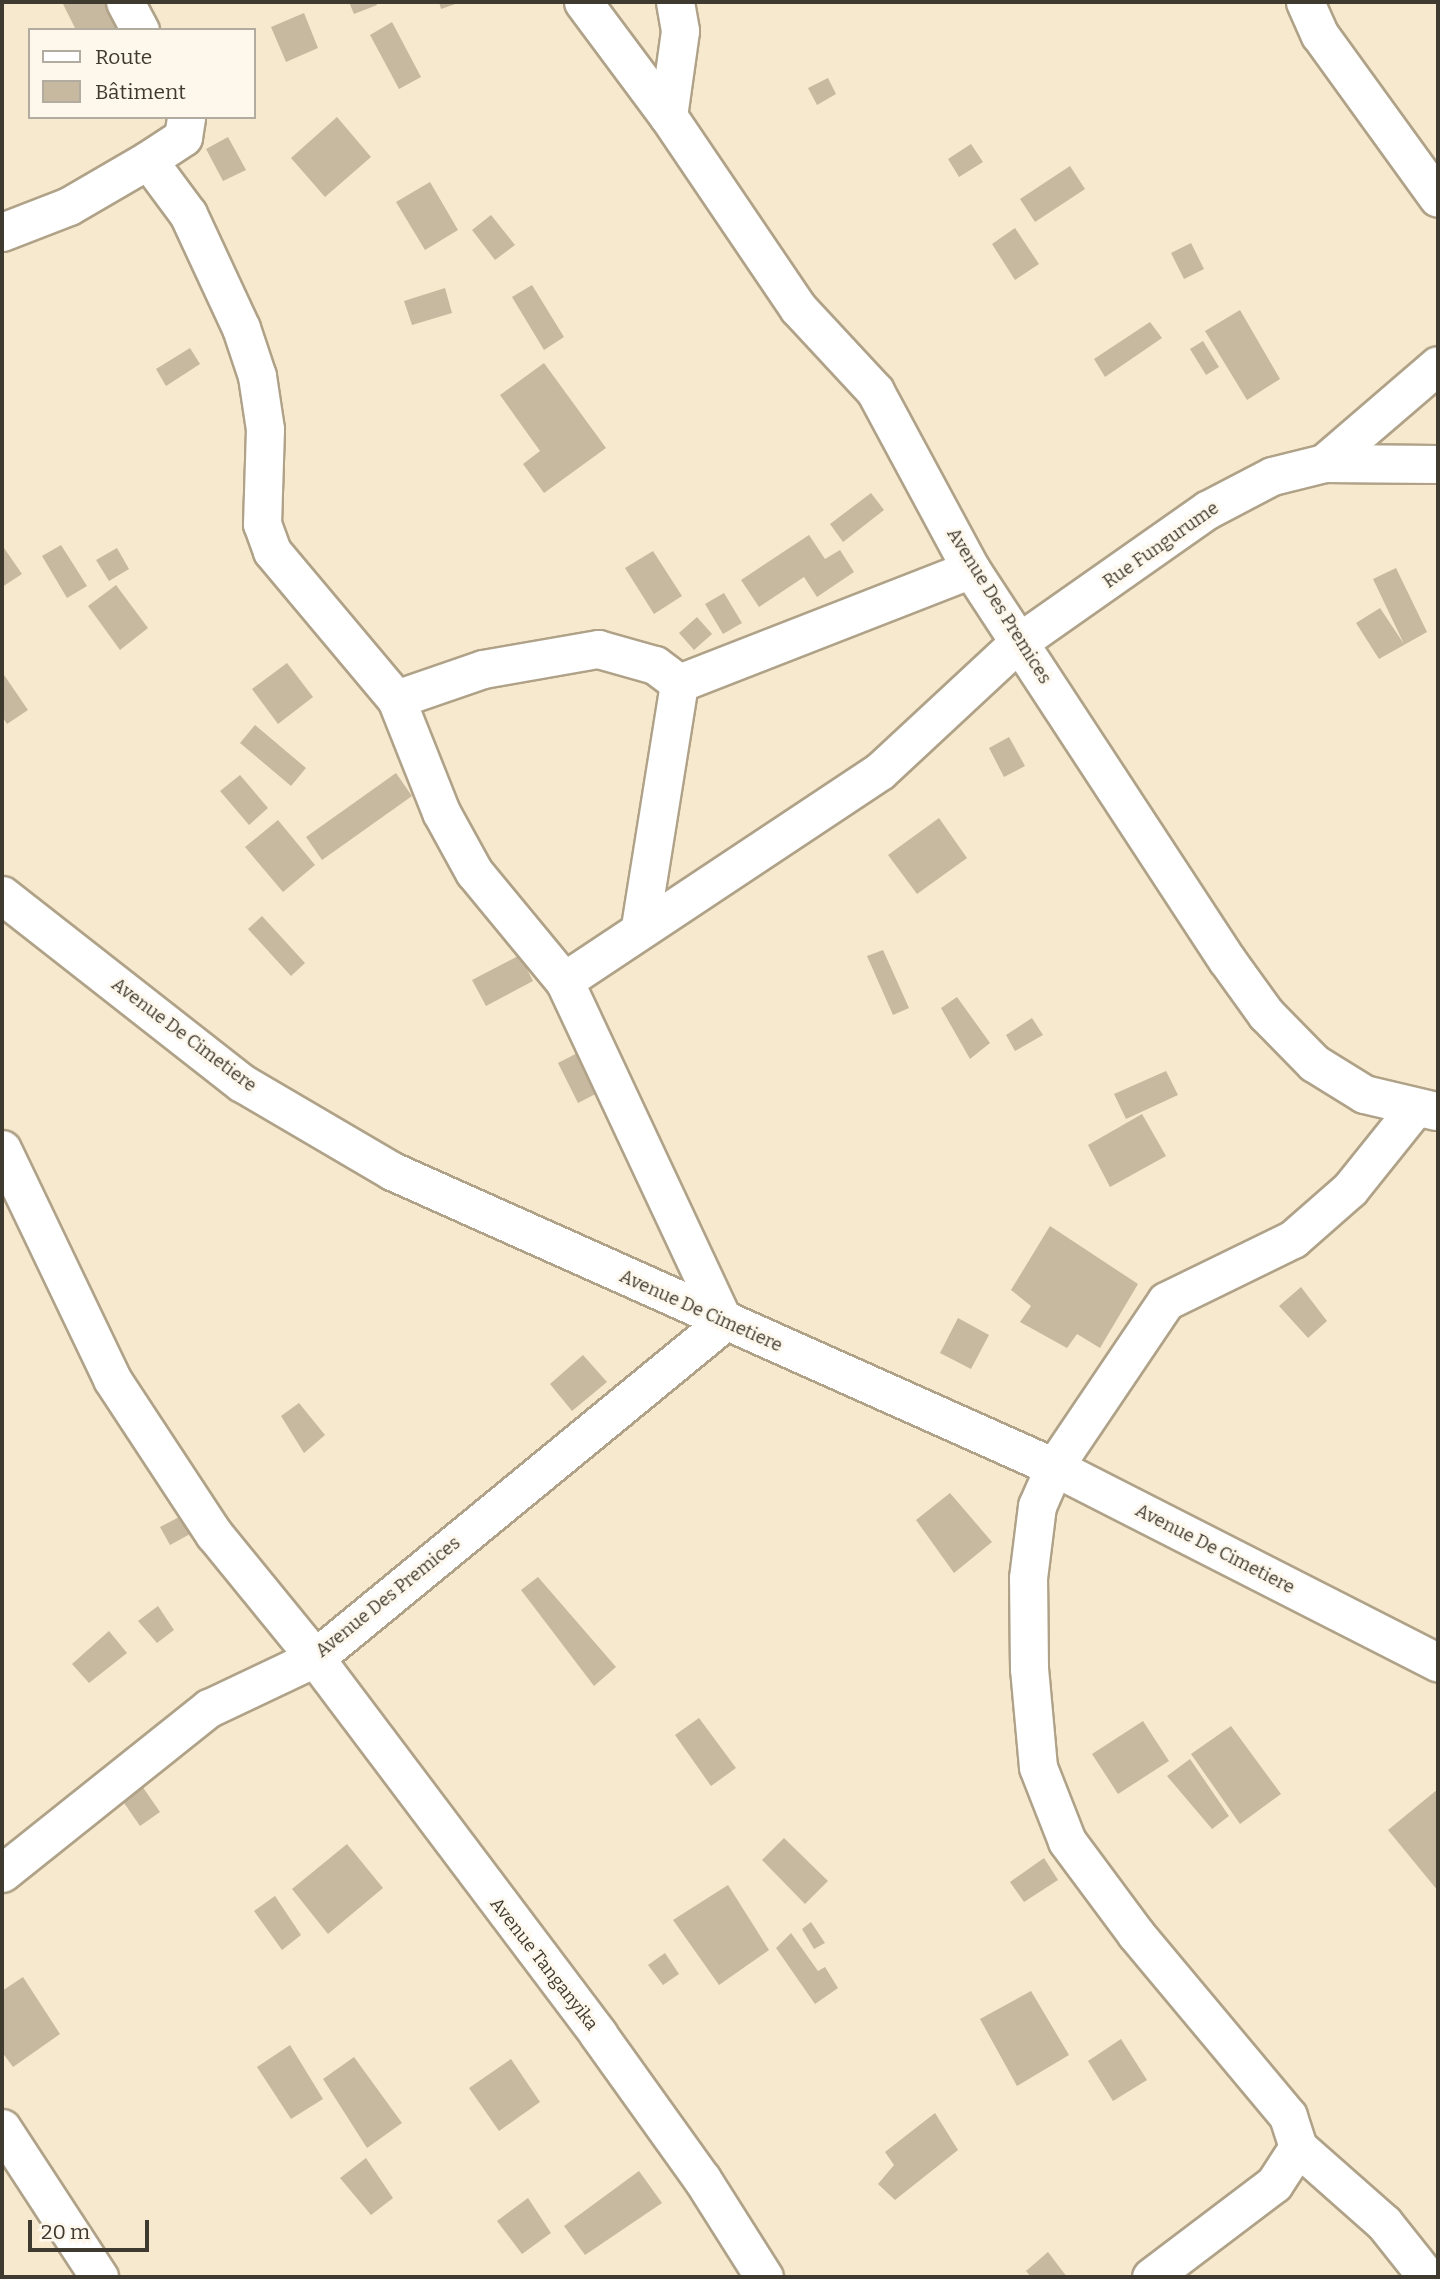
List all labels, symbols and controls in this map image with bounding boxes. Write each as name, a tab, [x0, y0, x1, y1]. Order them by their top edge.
legend	[28, 28, 256, 119]
text: Route	[95, 44, 152, 70]
text: Bâtiment	[95, 79, 186, 105]
street label: Rue Fungurume	[1099, 497, 1223, 593]
street label: Avenue Des Premices	[942, 524, 1056, 688]
street label: Avenue De Cimetiere	[107, 974, 261, 1096]
street label: Avenue De Cimetiere	[616, 1265, 786, 1357]
street label: Avenue De Cimetiere	[1132, 1499, 1298, 1599]
street label: Avenue Des Premices	[311, 1532, 465, 1662]
street label: Avenue Tanganyika	[485, 1893, 603, 2035]
scale bar	[32, 2206, 152, 2250]
text: 20 m	[41, 2219, 90, 2245]

